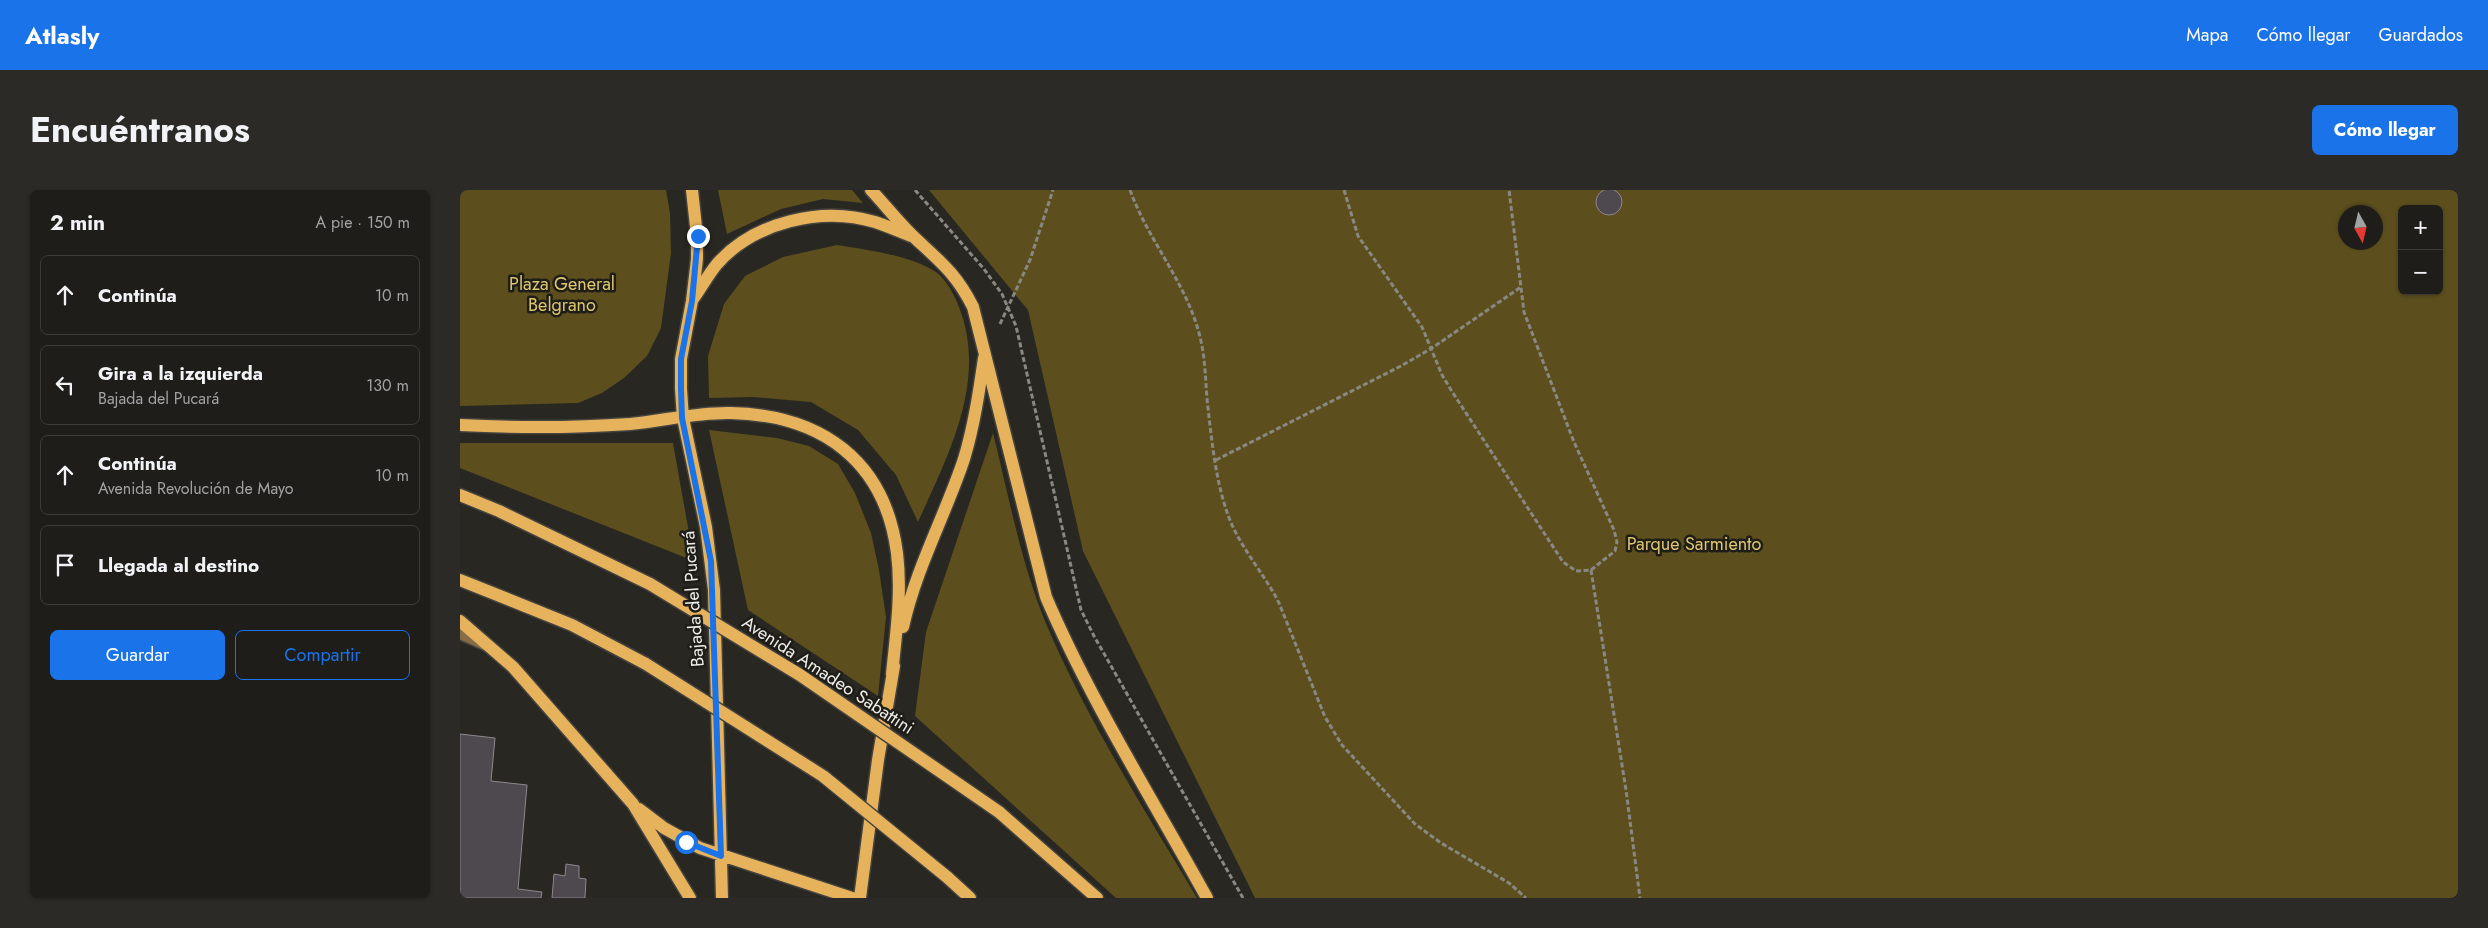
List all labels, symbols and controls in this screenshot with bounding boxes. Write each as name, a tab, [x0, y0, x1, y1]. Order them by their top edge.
text: Atlasly	[25, 18, 100, 53]
text: Mapa	[2186, 22, 2228, 48]
text: Cómo llegar	[2256, 22, 2351, 48]
text: Guardados	[2379, 22, 2463, 48]
text: Encuéntranos	[30, 105, 250, 155]
button: Cómo llegar	[2312, 105, 2458, 155]
north arrow	[2338, 205, 2383, 250]
map controls	[2398, 205, 2443, 295]
button: +	[2398, 205, 2443, 250]
text: 2 min	[50, 208, 105, 238]
text: A pie · 150 m	[316, 211, 410, 234]
route end	[687, 225, 710, 248]
button: −	[2398, 250, 2443, 295]
park label: Plaza General Belgrano	[509, 271, 615, 318]
icon: ahead	[51, 281, 79, 309]
text: Continúa	[98, 282, 177, 309]
text: 10 m	[375, 284, 409, 307]
text: Gira a la izquierda	[98, 360, 263, 387]
icon: left	[51, 371, 79, 399]
text: 130 m	[366, 374, 409, 397]
text: Bajada del Pucará	[98, 387, 219, 410]
text: Continúa	[98, 450, 177, 477]
icon: ahead	[51, 461, 79, 489]
text: 10 m	[375, 464, 409, 487]
text: Avenida Revolución de Mayo	[98, 477, 294, 500]
street label: Bajada del Pucará	[675, 530, 711, 668]
park label: Parque Sarmiento	[1627, 531, 1761, 557]
icon: arrive	[51, 551, 79, 579]
text: Llegada al destino	[98, 552, 259, 579]
street label: Avenida Amadeo Sabattini	[737, 609, 919, 741]
button: Guardar	[50, 630, 225, 680]
button: Compartir	[235, 630, 410, 680]
route start	[675, 831, 698, 854]

